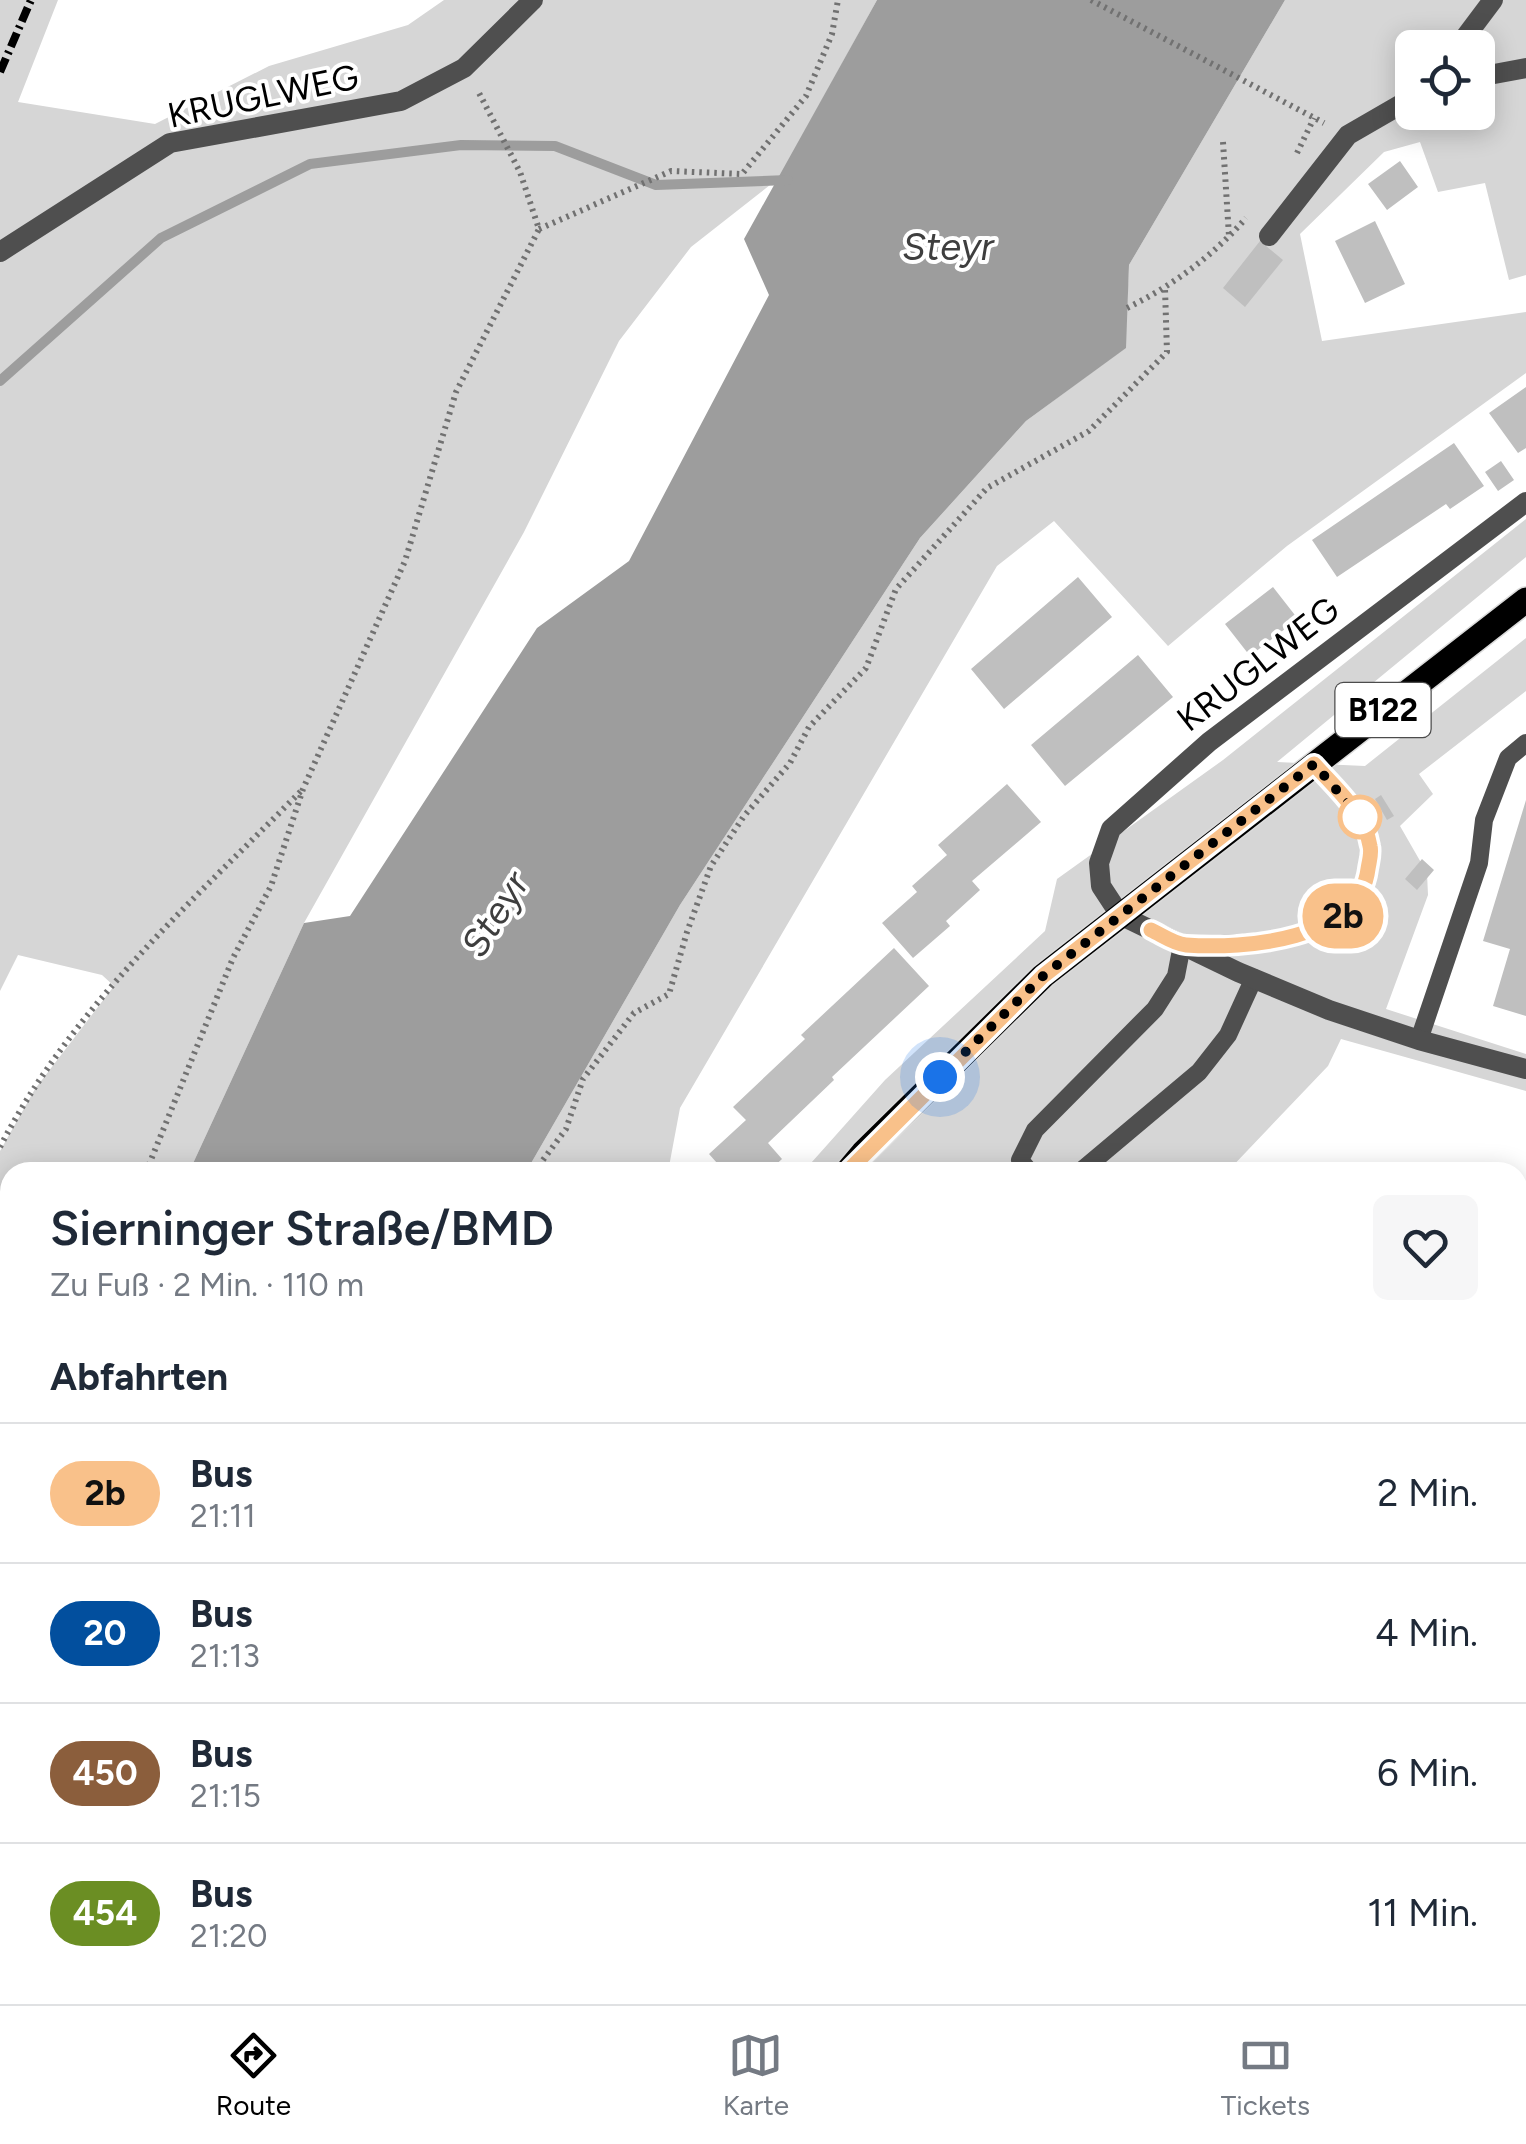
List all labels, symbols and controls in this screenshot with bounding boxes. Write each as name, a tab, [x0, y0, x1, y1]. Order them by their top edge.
map controls	[1395, 30, 1495, 130]
button: locate	[1395, 30, 1495, 130]
street label: KRUGLWEG	[164, 55, 362, 137]
water label: Steyr	[902, 224, 995, 270]
street label: KRUGLWEG	[1169, 588, 1347, 740]
road number: B122	[1336, 683, 1430, 737]
unlabelled marker	[1339, 796, 1381, 838]
water label: Steyr	[451, 862, 539, 965]
line badge: 2b	[1298, 884, 1388, 948]
text: 2b	[1322, 895, 1364, 937]
your location	[915, 1052, 965, 1102]
button: heart	[1373, 1195, 1478, 1300]
text: Sierninger Straße/BMD	[50, 1199, 554, 1257]
text: Zu Fuß · 2 Min. · 110 m	[50, 1266, 364, 1304]
text: Abfahrten	[50, 1354, 228, 1400]
text: Bus	[190, 1451, 253, 1497]
text: 2 Min.	[1377, 1470, 1478, 1516]
text: 2b	[84, 1472, 126, 1514]
text: 21:11	[190, 1497, 256, 1535]
text: Bus	[190, 1591, 253, 1637]
text: 4 Min.	[1375, 1610, 1478, 1656]
text: 20	[84, 1612, 126, 1654]
text: 21:13	[190, 1637, 260, 1675]
text: Bus	[190, 1731, 253, 1777]
text: 6 Min.	[1377, 1750, 1478, 1796]
text: 450	[72, 1752, 138, 1794]
text: 21:15	[190, 1777, 261, 1815]
text: Bus	[190, 1871, 253, 1917]
text: 11 Min.	[1367, 1890, 1478, 1936]
text: 454	[73, 1892, 137, 1934]
text: 21:20	[190, 1917, 268, 1955]
tab: Route	[216, 2028, 291, 2122]
tab: Karte	[723, 2028, 789, 2122]
tab: Tickets	[1221, 2028, 1310, 2122]

